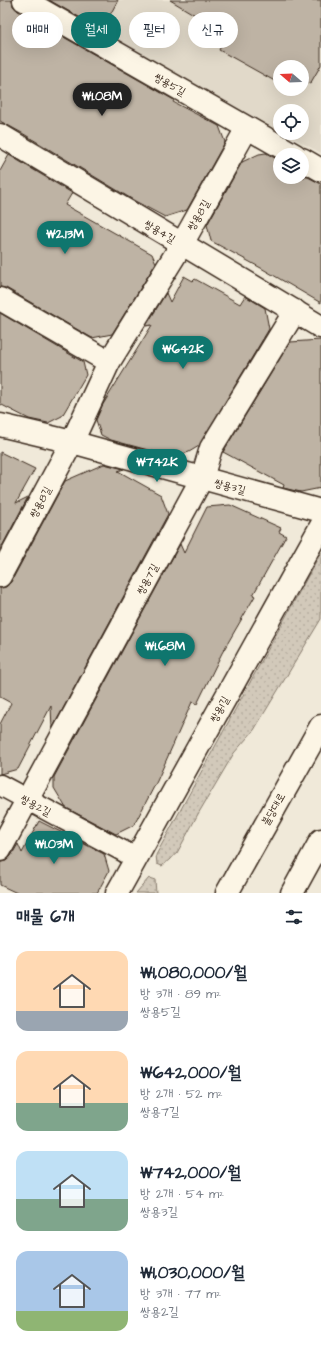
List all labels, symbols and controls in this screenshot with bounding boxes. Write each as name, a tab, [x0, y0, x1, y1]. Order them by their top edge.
chip: 매매	[12, 12, 63, 48]
chip: 월세	[71, 12, 121, 48]
chip: 필터	[129, 12, 180, 48]
chip: 신규	[188, 12, 238, 48]
north arrow	[273, 60, 309, 96]
map controls	[273, 60, 309, 184]
street label: 쌍용5길	[151, 69, 188, 100]
pin: ₩1.08M	[69, 83, 135, 117]
text: ₩1.08M	[82, 87, 122, 105]
button: locate	[273, 104, 309, 140]
button: layers	[273, 148, 309, 184]
street label: 쌍용8길	[184, 197, 213, 234]
street label: 쌍용4길	[141, 216, 178, 247]
pin: ₩2.13M	[32, 221, 98, 255]
text: ₩2.13M	[46, 225, 84, 243]
pin: ₩642K	[155, 336, 211, 370]
text: ₩642K	[162, 340, 204, 358]
pin: ₩742K	[129, 449, 185, 483]
text: ₩742K	[136, 453, 178, 471]
street label: 쌍용3길	[212, 475, 247, 498]
street label: 쌍용8길	[26, 484, 55, 521]
street label: 쌍용7길	[133, 561, 162, 597]
pin: ₩1.68M	[132, 633, 198, 667]
text: ₩1.68M	[145, 637, 185, 655]
street label: 쌍용1길	[206, 693, 233, 725]
street label: 불당대로	[258, 790, 289, 828]
street label: 쌍용2길	[18, 791, 54, 820]
pin: ₩1.03M	[21, 831, 87, 865]
text: ₩1.03M	[35, 835, 73, 853]
text: 매물 6개	[16, 905, 75, 929]
icon: filters	[283, 906, 305, 928]
text: ₩1,080,000/월	[140, 961, 247, 985]
icon: home	[48, 967, 96, 1015]
text: 방 3개 · 89 m²	[140, 985, 221, 1003]
text: 쌍용5길	[140, 1003, 181, 1021]
text: ₩642,000/월	[140, 1061, 241, 1085]
icon: home	[48, 1067, 96, 1115]
text: 방 2개 · 52 m²	[140, 1085, 223, 1103]
text: 쌍용7길	[140, 1103, 179, 1121]
text: ₩742,000/월	[140, 1161, 241, 1185]
icon: home	[48, 1167, 96, 1215]
text: 방 2개 · 54 m²	[140, 1185, 224, 1203]
text: 쌍용3길	[140, 1203, 178, 1221]
text: ₩1,030,000/월	[140, 1261, 245, 1285]
icon: home	[48, 1267, 96, 1315]
text: 방 3개 · 77 m²	[140, 1285, 221, 1303]
text: 쌍용2길	[140, 1303, 179, 1321]

